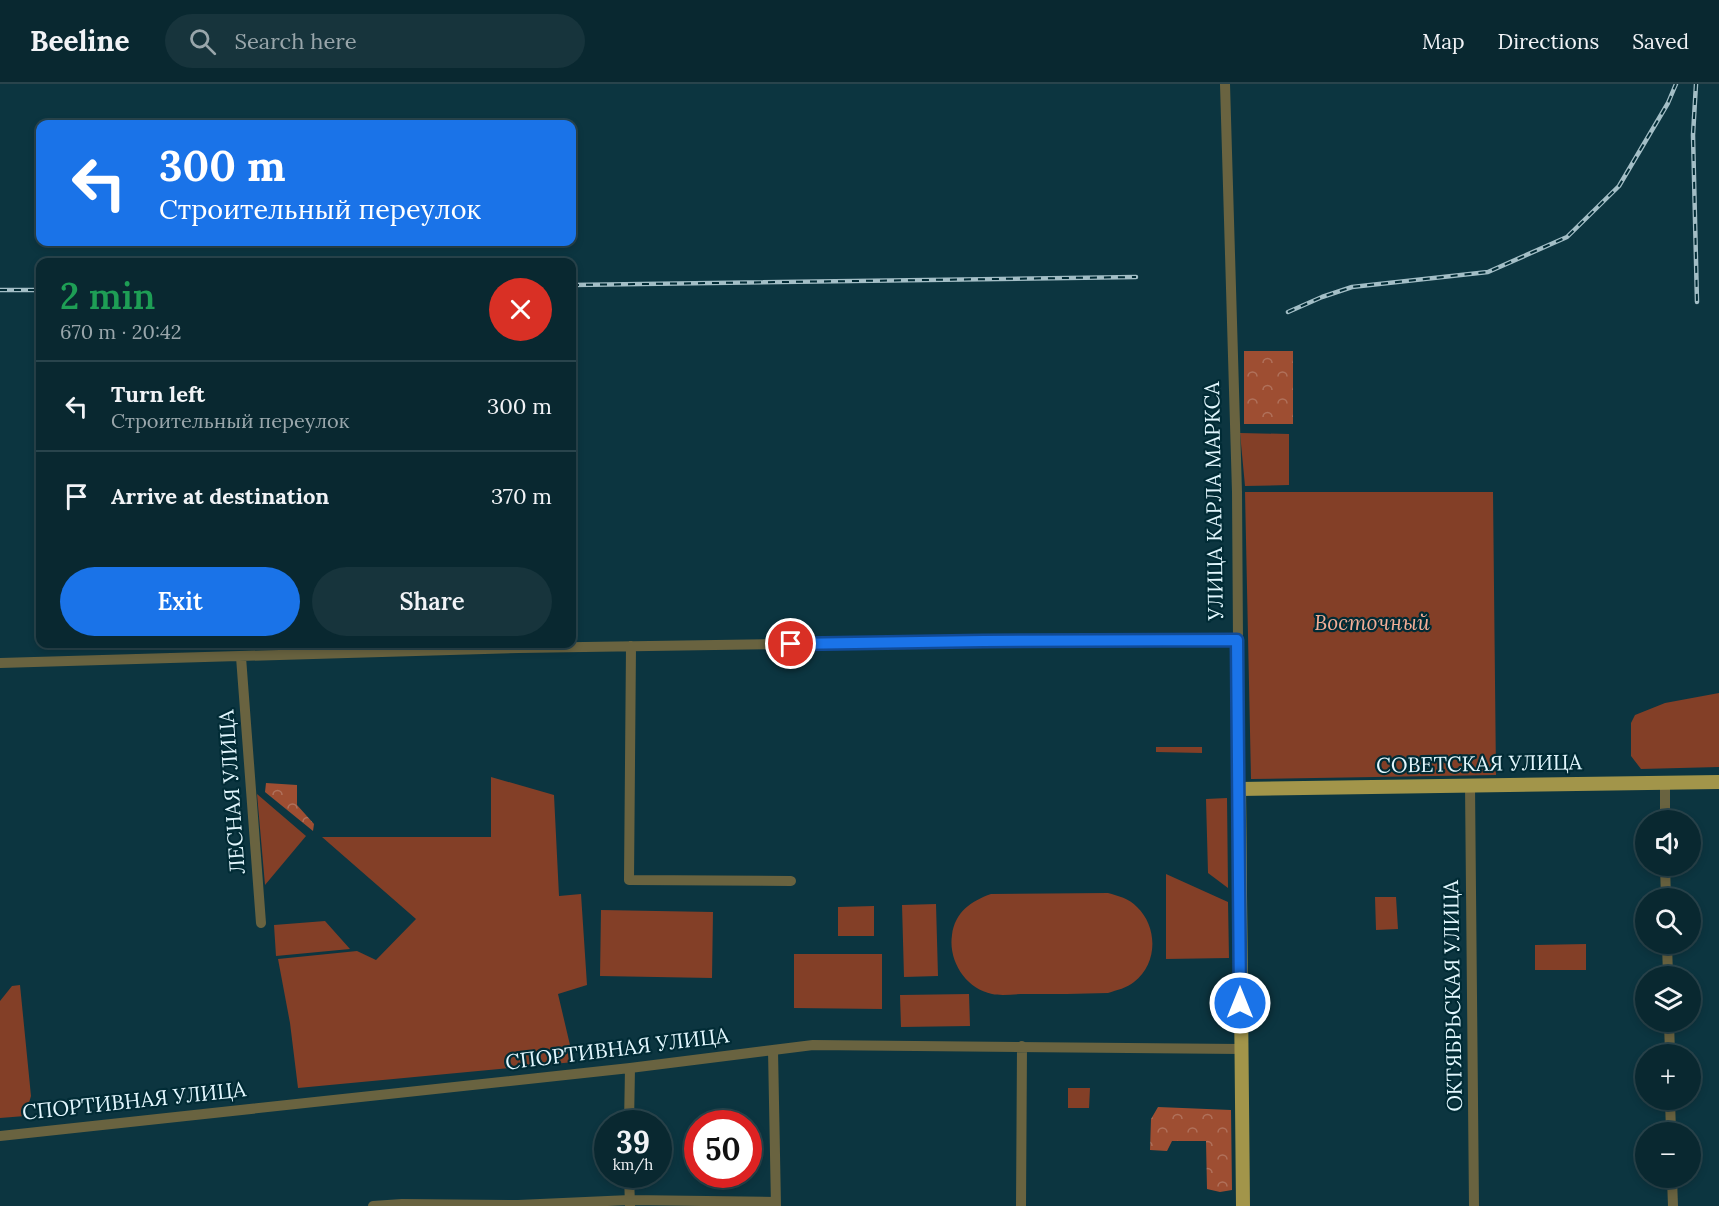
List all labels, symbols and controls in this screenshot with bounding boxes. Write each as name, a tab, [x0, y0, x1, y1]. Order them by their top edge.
search box	[165, 14, 585, 68]
text: Beeline	[30, 23, 129, 59]
icon: search	[186, 25, 219, 58]
text: Search here	[234, 27, 357, 55]
text: Map	[1422, 28, 1465, 55]
text: Directions	[1498, 28, 1599, 55]
text: Saved	[1632, 28, 1689, 55]
text: 300 m	[159, 139, 286, 193]
icon: left	[60, 144, 138, 222]
text: Строительный переулок	[159, 192, 481, 226]
text: 2 min	[60, 273, 155, 319]
button: close	[489, 278, 552, 341]
text: 670 m · 20:42	[60, 319, 181, 344]
text: Turn left	[111, 380, 205, 408]
street label: УЛИЦА КАРЛА МАРКСА	[1198, 381, 1229, 622]
icon: left	[60, 390, 93, 423]
text: 300 m	[487, 392, 552, 420]
text: Строительный переулок	[111, 408, 350, 433]
icon: arrive	[60, 480, 93, 513]
text: Arrive at destination	[111, 482, 329, 510]
text: 370 m	[491, 482, 552, 510]
button: Exit	[60, 567, 300, 636]
button: Share	[312, 567, 552, 636]
park label: Восточный	[1314, 609, 1430, 636]
pin	[765, 618, 816, 669]
icon: arrive	[774, 627, 807, 660]
street label: ЛЕСНАЯ УЛИЦА	[212, 708, 251, 875]
street label: СОВЕТСКАЯ УЛИЦА	[1376, 748, 1583, 779]
map controls	[1635, 810, 1701, 1188]
button: sound	[1635, 810, 1701, 876]
street label: ОКТЯБРЬСКАЯ УЛИЦА	[1437, 879, 1468, 1112]
button: search	[1635, 888, 1701, 954]
button: layers	[1635, 966, 1701, 1032]
position arrow	[1208, 971, 1272, 1035]
street label: СПОРТИВНАЯ УЛИЦА	[504, 1021, 731, 1076]
button: +	[1635, 1044, 1701, 1110]
street label: СПОРТИВНАЯ УЛИЦА	[21, 1075, 248, 1126]
speed limit sign: 50	[684, 1110, 762, 1188]
button: −	[1635, 1122, 1701, 1188]
text: 39	[616, 1123, 650, 1161]
text: km/h	[613, 1155, 653, 1174]

